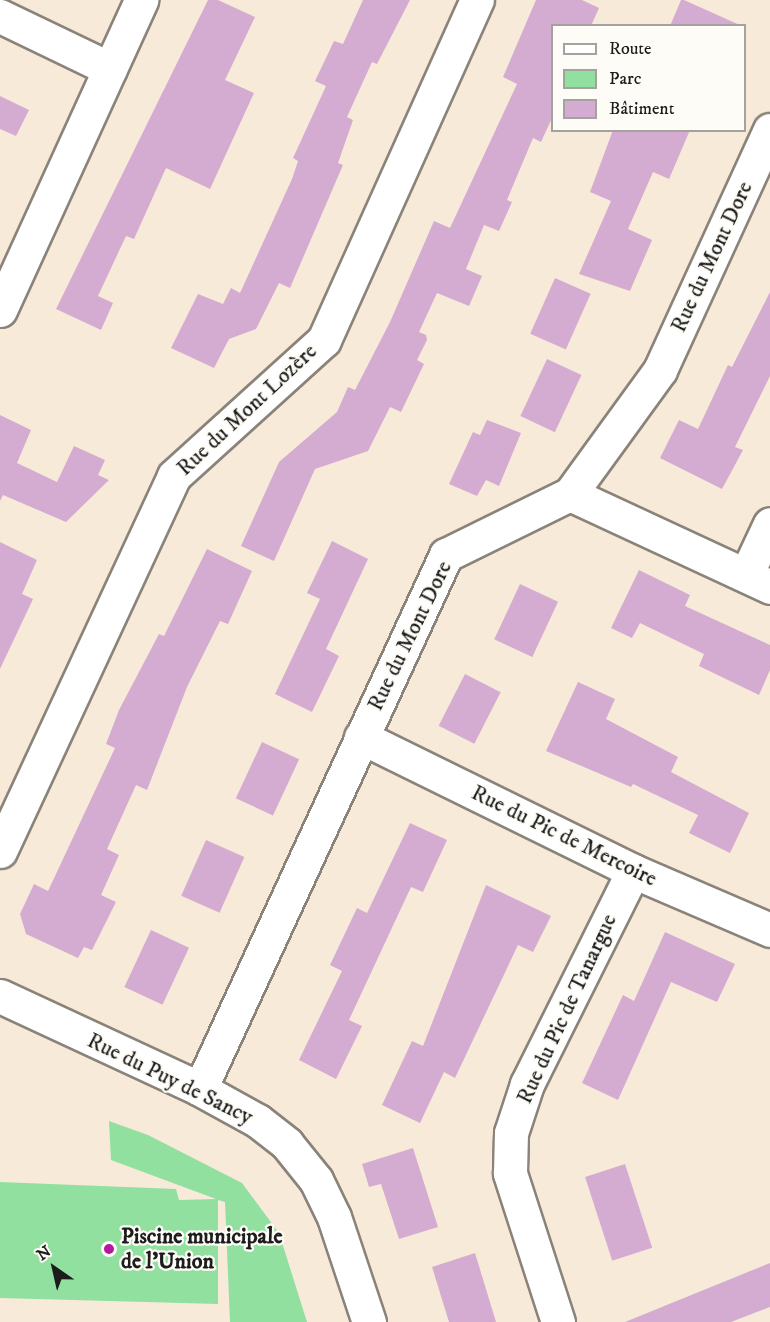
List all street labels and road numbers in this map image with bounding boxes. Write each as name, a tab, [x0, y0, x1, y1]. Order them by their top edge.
street label: Rue du Mont Dore	[666, 177, 758, 337]
street label: Rue du Mont Lozère	[172, 338, 322, 482]
street label: Rue du Mont Dore	[362, 557, 458, 715]
street label: Rue du Pic de Mercoire	[467, 780, 661, 892]
street label: Rue du Pic de Tanargue	[511, 910, 623, 1108]
street label: Rue du Puy de Sancy	[83, 1027, 257, 1131]

